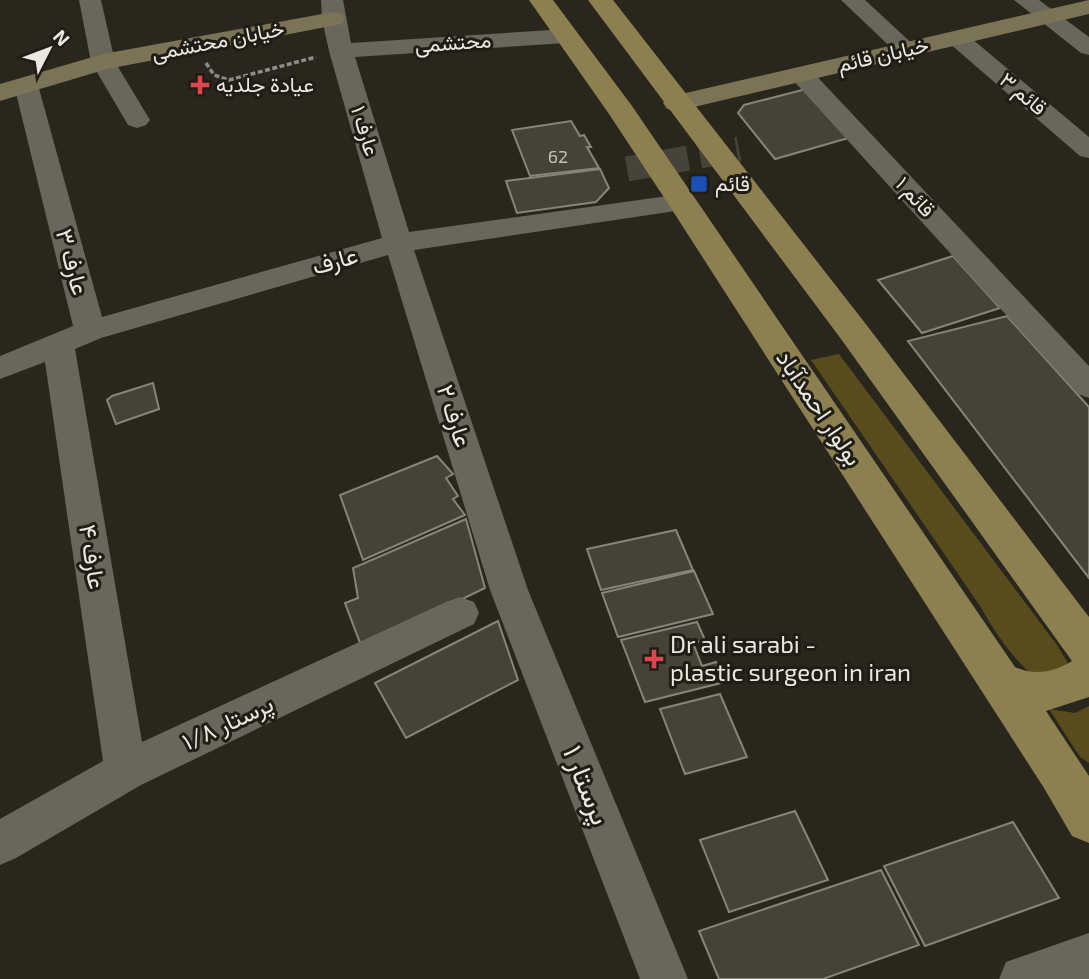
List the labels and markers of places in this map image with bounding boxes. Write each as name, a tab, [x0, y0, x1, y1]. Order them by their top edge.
place label: عيادة جلديه	[216, 71, 314, 97]
marker: عيادة جلديه	[190, 75, 210, 95]
place label: قائم	[715, 170, 750, 198]
marker: قائم	[689, 174, 709, 194]
place label: Dr ali sarabi - plastic surgeon in iran	[670, 629, 911, 686]
marker: Dr ali sarabi - plastic surgeon in iran	[644, 649, 664, 669]

